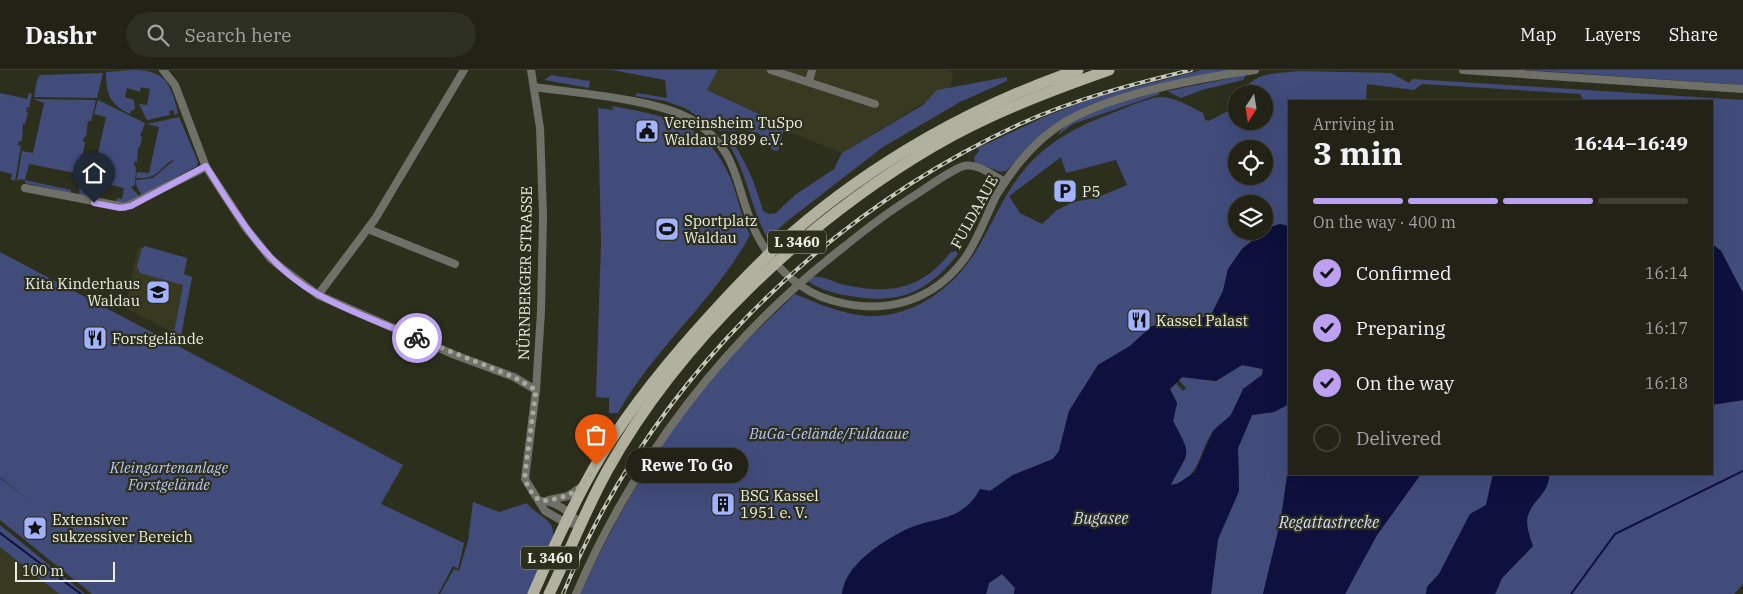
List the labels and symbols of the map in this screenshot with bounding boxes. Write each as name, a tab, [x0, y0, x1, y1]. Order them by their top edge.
north arrow	[1228, 85, 1272, 130]
place label: Vereinsheim TuSpo Waldau 1889 e.V.	[664, 113, 803, 149]
public building icon: Vereinsheim TuSpo Waldau 1889 e.V.	[634, 118, 660, 144]
pin	[73, 152, 115, 203]
street label: FULDAAUE	[946, 172, 1002, 252]
parking icon: P5	[1052, 178, 1078, 204]
place label: P5	[1082, 182, 1100, 201]
street label: NÜRNBERGER STRASSE	[514, 186, 536, 360]
place label: Sportplatz Waldau	[684, 211, 757, 247]
sports icon: Sportplatz Waldau	[654, 216, 680, 242]
road number: L 3460	[768, 230, 826, 253]
place label: Kita Kinderhaus Waldau	[25, 274, 140, 310]
school or university icon: Kita Kinderhaus Waldau	[145, 279, 171, 305]
restaurant icon: Kassel Palast	[1126, 307, 1152, 333]
place label: Kassel Palast	[1156, 311, 1248, 330]
courier	[392, 313, 442, 363]
restaurant icon: Forstgelände	[82, 325, 108, 351]
place label: Forstgelände	[112, 329, 204, 348]
pin	[575, 414, 617, 465]
park label: BuGa-Gelände/Fuldaaue	[748, 424, 909, 443]
callout: Rewe To Go	[626, 448, 748, 482]
park label: Kleingartenanlage Forstgelände	[109, 458, 228, 494]
place label: BSG Kassel 1951 e. V.	[740, 486, 819, 522]
building icon: BSG Kassel 1951 e. V.	[710, 491, 736, 517]
water label: Bugasee	[1073, 508, 1128, 528]
place label: Extensiver sukzessiver Bereich	[52, 510, 193, 546]
water label: Regattastrecke	[1278, 512, 1379, 532]
place icon: Extensiver sukzessiver Bereich	[22, 515, 48, 541]
road number: L 3460	[521, 546, 579, 569]
scale bar	[15, 559, 115, 582]

